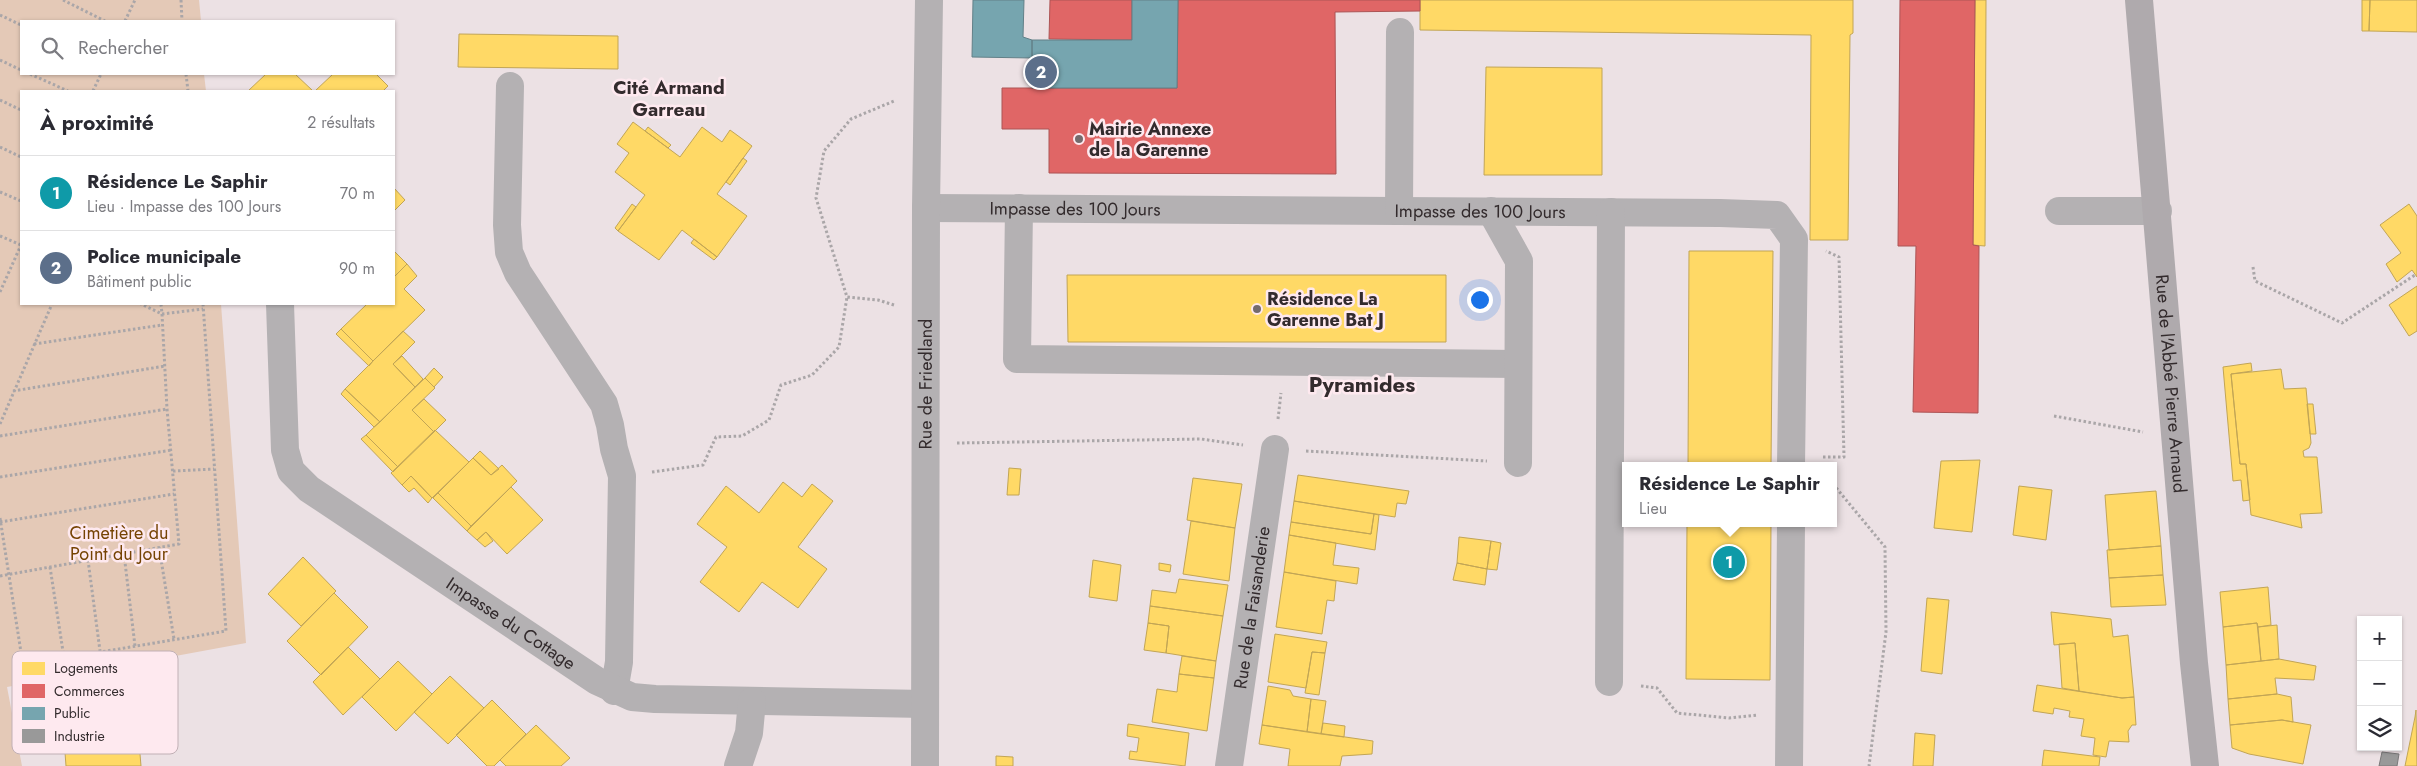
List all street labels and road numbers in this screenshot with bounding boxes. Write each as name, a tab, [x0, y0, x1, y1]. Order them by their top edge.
street label: Impasse des 100 Jours	[989, 195, 1161, 222]
street label: Impasse des 100 Jours	[1394, 198, 1566, 225]
street label: Rue de l'Abbé Pierre Arnaud	[2149, 273, 2193, 494]
street label: Rue de Friedland	[913, 319, 939, 449]
street label: Rue de la Faisanderie	[1227, 524, 1277, 691]
street label: Impasse du Cottage	[441, 571, 581, 676]

